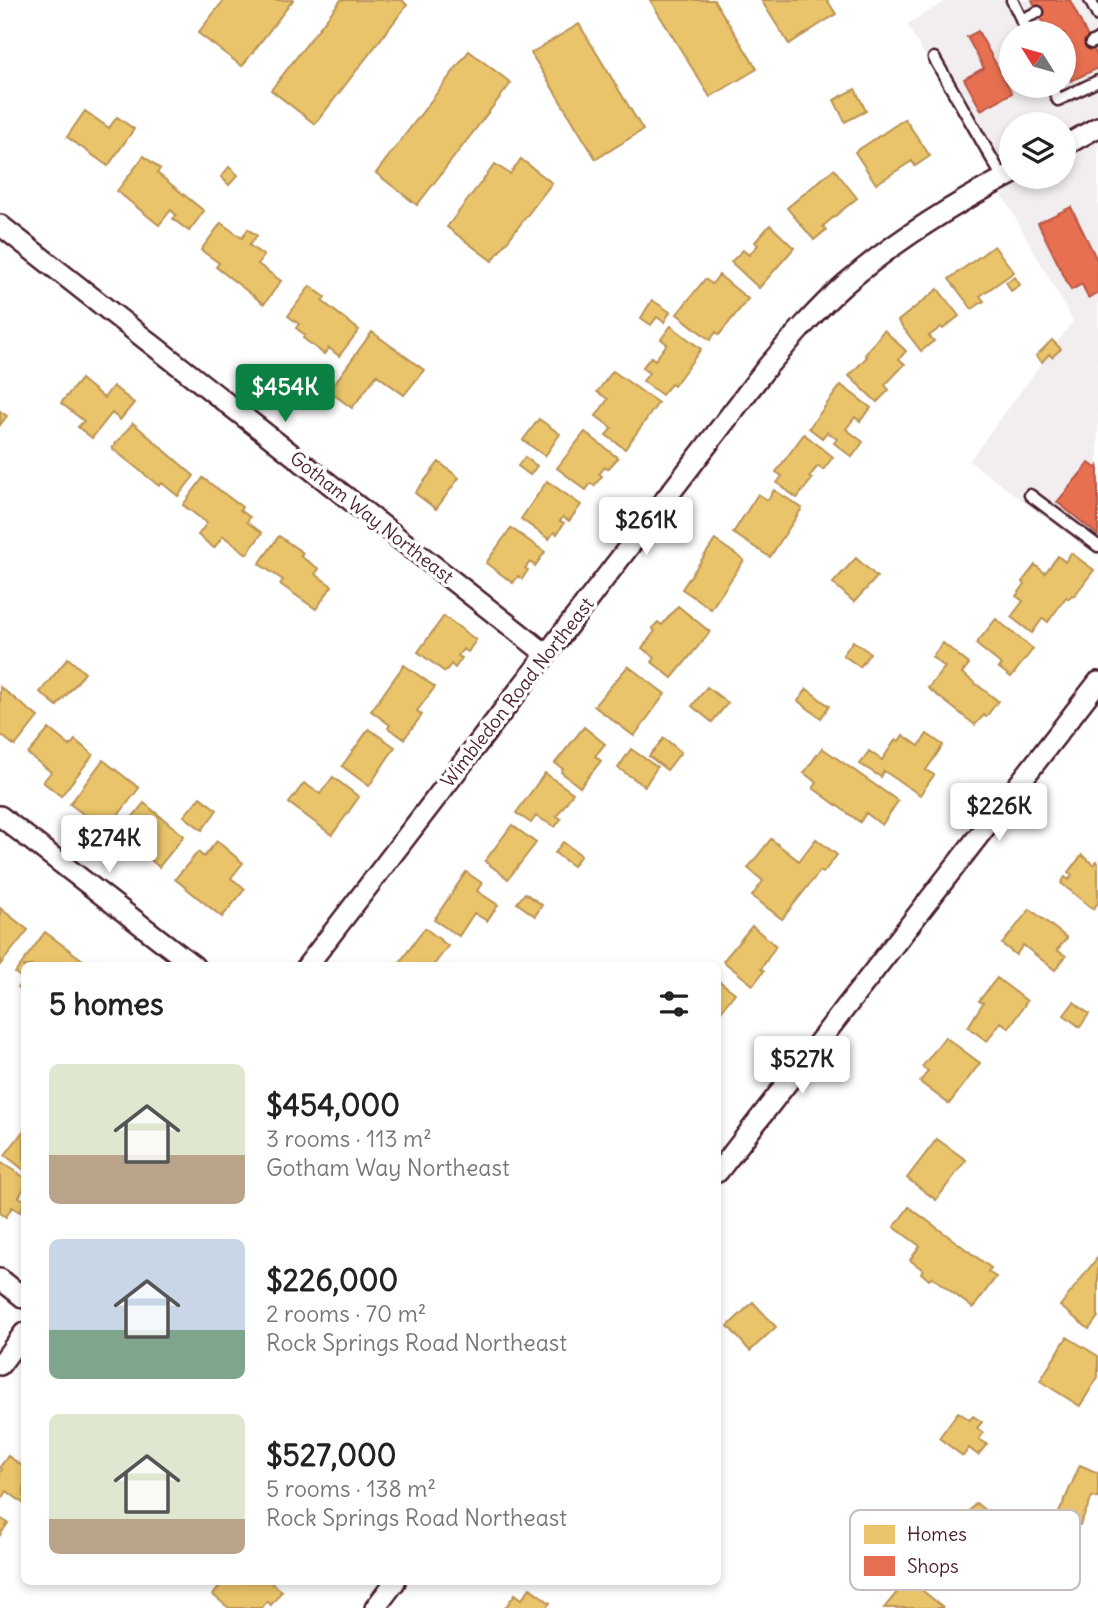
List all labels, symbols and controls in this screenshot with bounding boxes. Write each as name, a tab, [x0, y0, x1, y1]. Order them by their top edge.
north arrow	[999, 21, 1076, 98]
map controls	[999, 21, 1076, 189]
button: layers	[999, 112, 1076, 189]
pin: $454K	[236, 364, 334, 424]
text: $454K	[252, 372, 318, 401]
street label: Gotham Way Northeast	[285, 446, 459, 588]
pin: $261K	[597, 498, 695, 557]
text: $261K	[615, 505, 677, 534]
street label: Wimbledon Road Northeast	[435, 592, 599, 792]
pin: $226K	[950, 784, 1048, 843]
text: $226K	[966, 791, 1032, 820]
pin: $274K	[60, 816, 158, 875]
text: $274K	[77, 823, 141, 852]
text: 5 homes	[49, 985, 164, 1023]
icon: filters	[655, 985, 693, 1023]
pin: $527K	[753, 1036, 851, 1096]
text: $527K	[770, 1044, 834, 1073]
text: $454,000	[266, 1086, 400, 1124]
icon: home	[105, 1092, 189, 1176]
text: 3 rooms · 113 m²	[266, 1124, 432, 1153]
text: Gotham Way Northeast	[266, 1153, 510, 1182]
text: $226,000	[266, 1261, 398, 1299]
icon: home	[105, 1267, 189, 1351]
text: 2 rooms · 70 m²	[266, 1299, 426, 1328]
text: Rock Springs Road Northeast	[266, 1328, 567, 1357]
text: $527,000	[266, 1436, 397, 1474]
icon: home	[105, 1442, 189, 1526]
text: 5 rooms · 138 m²	[266, 1474, 436, 1503]
text: Rock Springs Road Northeast	[266, 1503, 567, 1532]
legend	[850, 1510, 1080, 1590]
text: Homes	[907, 1522, 967, 1546]
text: Shops	[907, 1554, 959, 1578]

